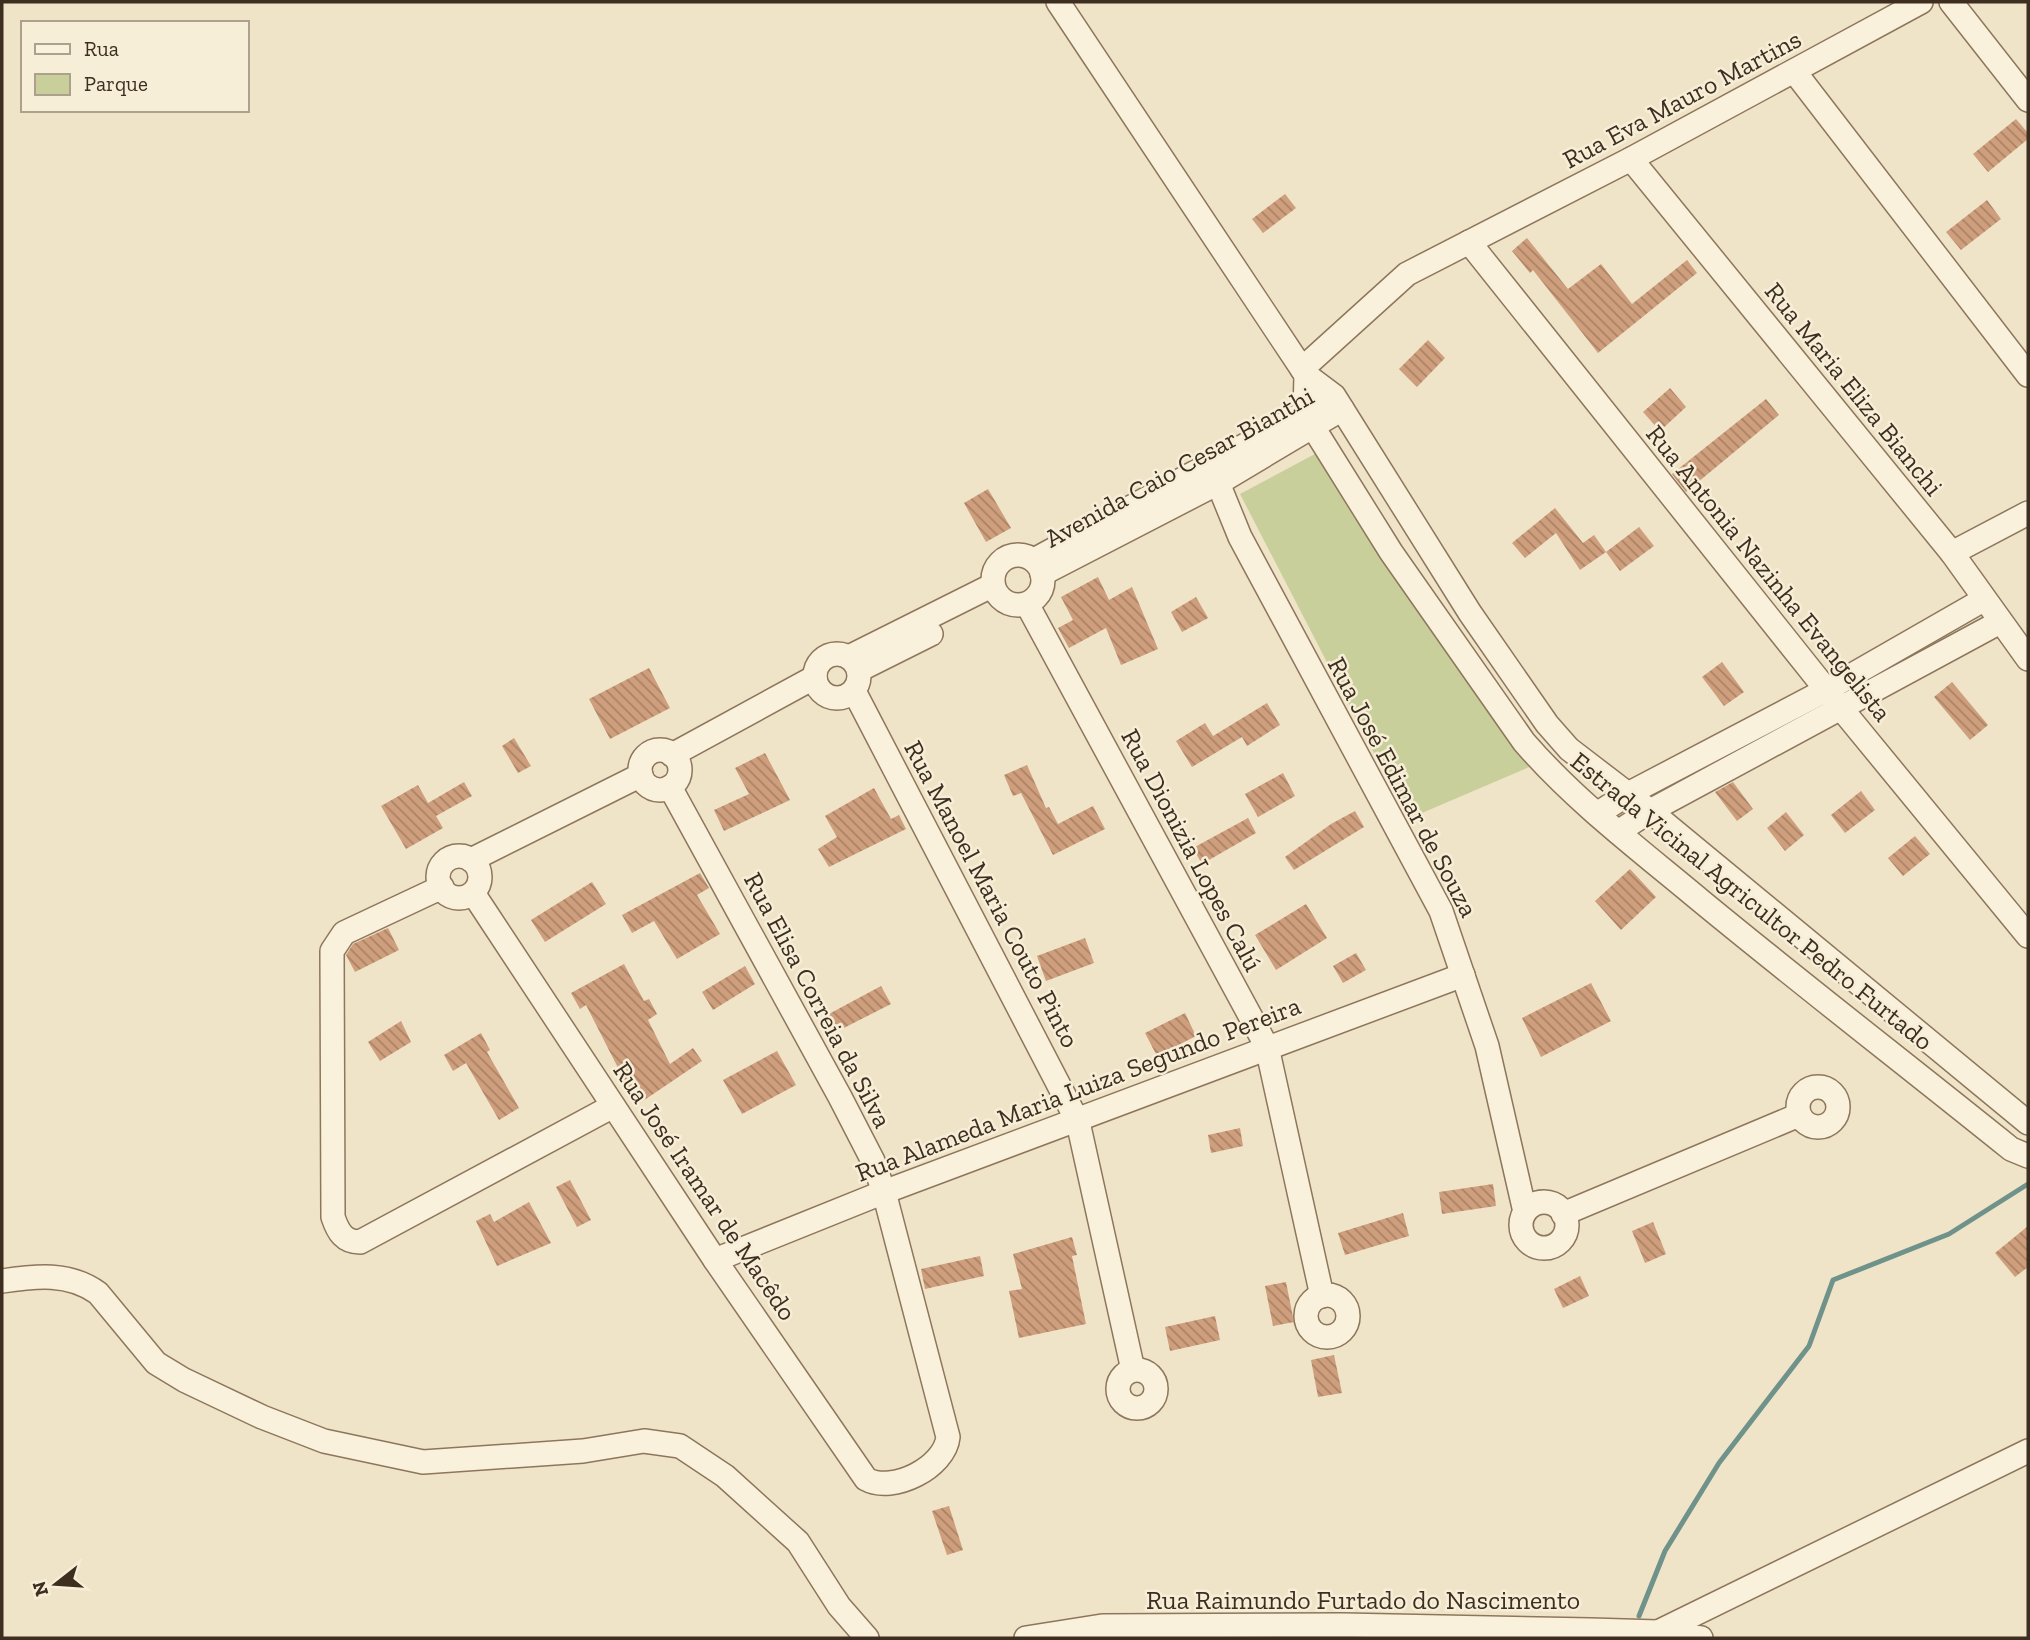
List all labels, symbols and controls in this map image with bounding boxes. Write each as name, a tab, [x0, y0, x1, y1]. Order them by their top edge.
legend	[21, 21, 248, 112]
street label: Rua Eva Mauro Martins	[1557, 23, 1807, 175]
text: Rua	[84, 36, 119, 61]
text: Parque	[84, 71, 148, 96]
street label: Rua Maria Eliza Bianchi	[1758, 276, 1950, 502]
street label: Avenida Caio Cesar Bianthi	[1039, 380, 1319, 554]
street label: Rua Antonia Nazinha Evangelista	[1639, 418, 1899, 728]
street label: Rua José Edimar de Souza	[1321, 652, 1485, 923]
street label: Rua Dionizia Lopes Calú	[1114, 723, 1270, 977]
street label: Rua Manoel Maria Couto Pinto	[897, 735, 1087, 1053]
street label: Estrada Vicinal Agricultor Pedro Furtado	[1564, 745, 1940, 1057]
street label: Rua Elisa Correia da Silva	[737, 867, 899, 1134]
street label: Rua Alameda Maria Luiza Segundo Pereira	[851, 989, 1305, 1189]
street label: Rua José Iramar de Macêdo	[606, 1055, 804, 1327]
north arrow	[21, 1549, 91, 1619]
text: N	[27, 1579, 53, 1599]
street label: Rua Raimundo Furtado do Nascimento	[1146, 1584, 1580, 1616]

